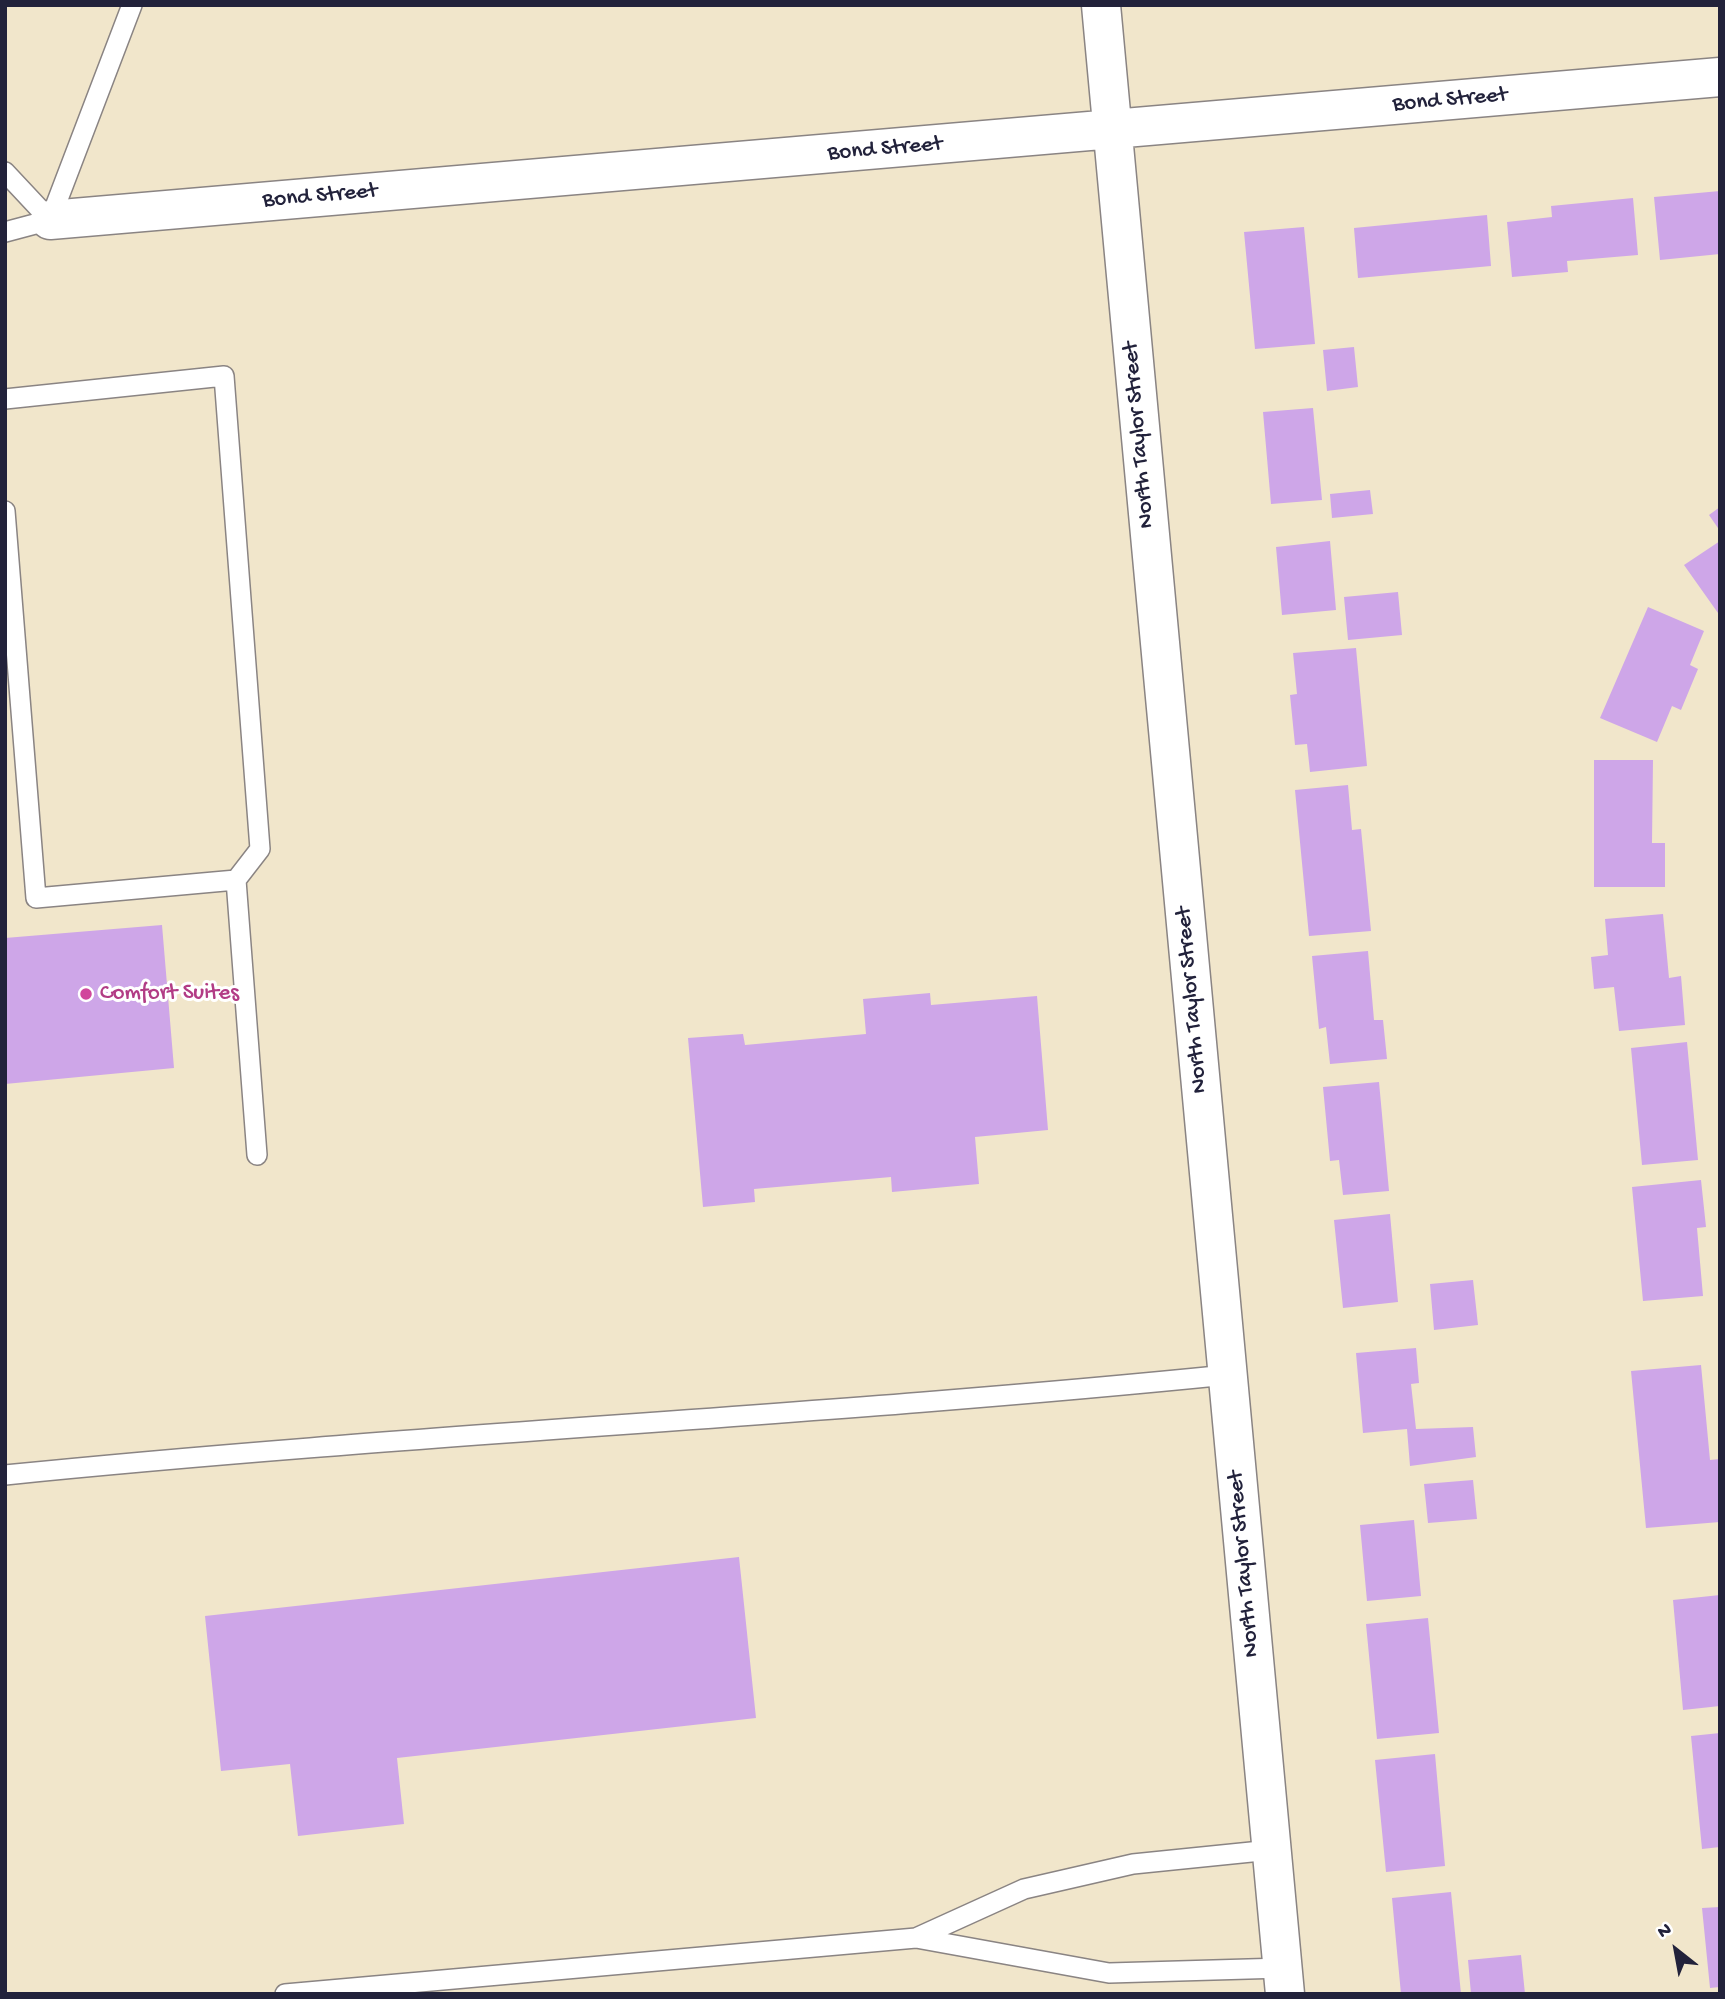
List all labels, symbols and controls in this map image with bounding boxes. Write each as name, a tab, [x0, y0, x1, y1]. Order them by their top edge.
street label: Bond Street	[1392, 82, 1508, 120]
street label: Bond Street	[827, 131, 943, 169]
street label: Bond Street	[262, 178, 378, 216]
street label: North Taylor Street	[1118, 341, 1162, 529]
street label: North Taylor Street	[1171, 906, 1215, 1094]
place label: Comfort Suites	[100, 980, 239, 1008]
marker: Comfort Suites	[78, 986, 94, 1002]
street label: North Taylor Street	[1223, 1470, 1267, 1658]
north arrow	[1641, 1915, 1711, 1985]
text: N	[1654, 1919, 1676, 1945]

